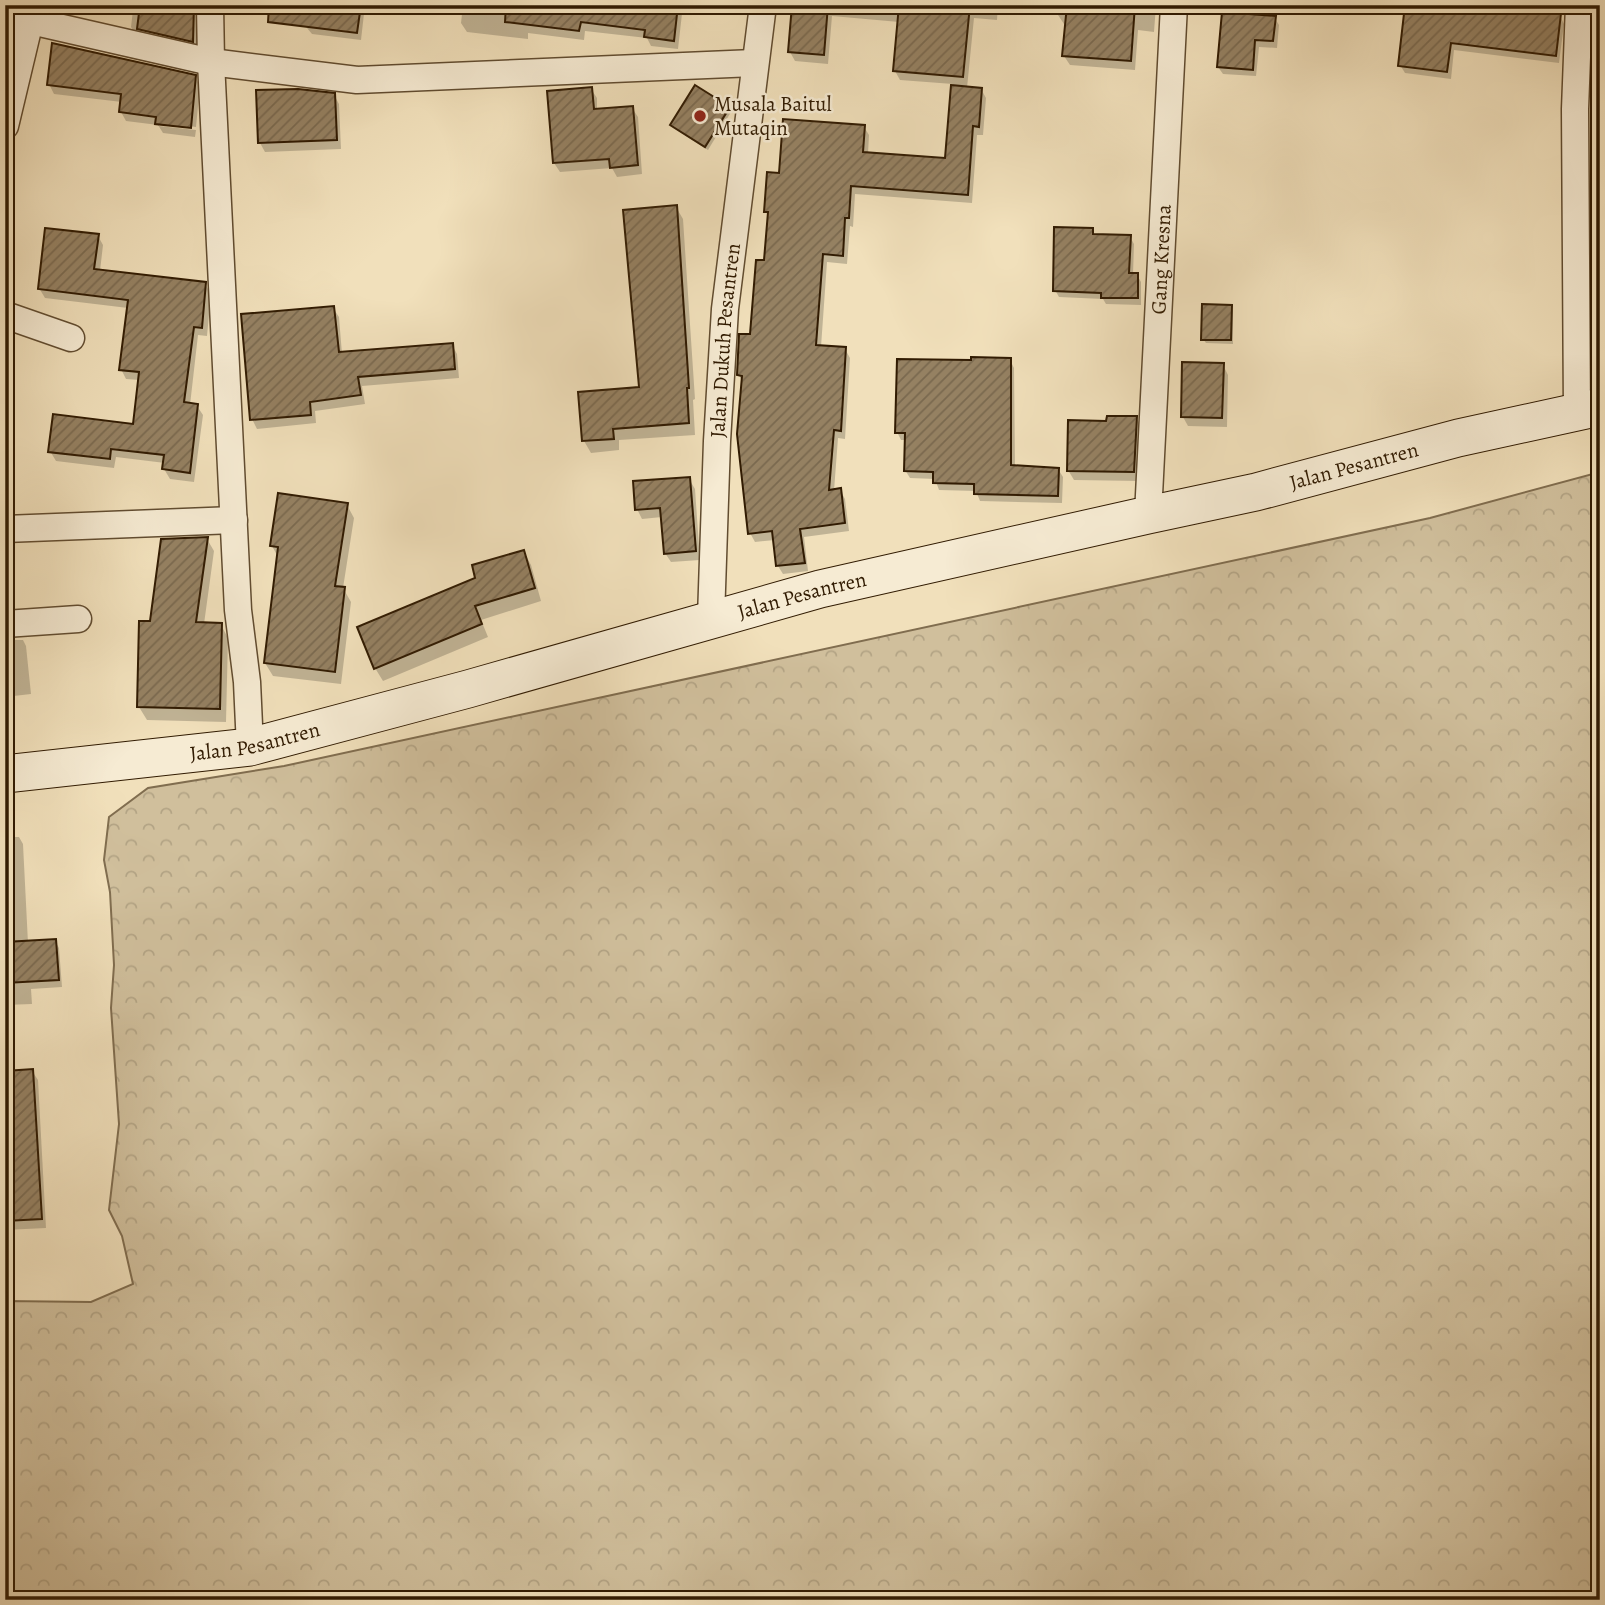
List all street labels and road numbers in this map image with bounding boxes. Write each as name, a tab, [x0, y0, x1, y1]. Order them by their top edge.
street label: Gang Kresna	[1144, 203, 1178, 315]
street label: Jalan Dukuh Pesantren	[703, 241, 747, 439]
street label: Jalan Pesantren	[1286, 435, 1421, 496]
street label: Jalan Pesantren	[734, 565, 869, 626]
street label: Jalan Pesantren	[188, 715, 323, 768]

